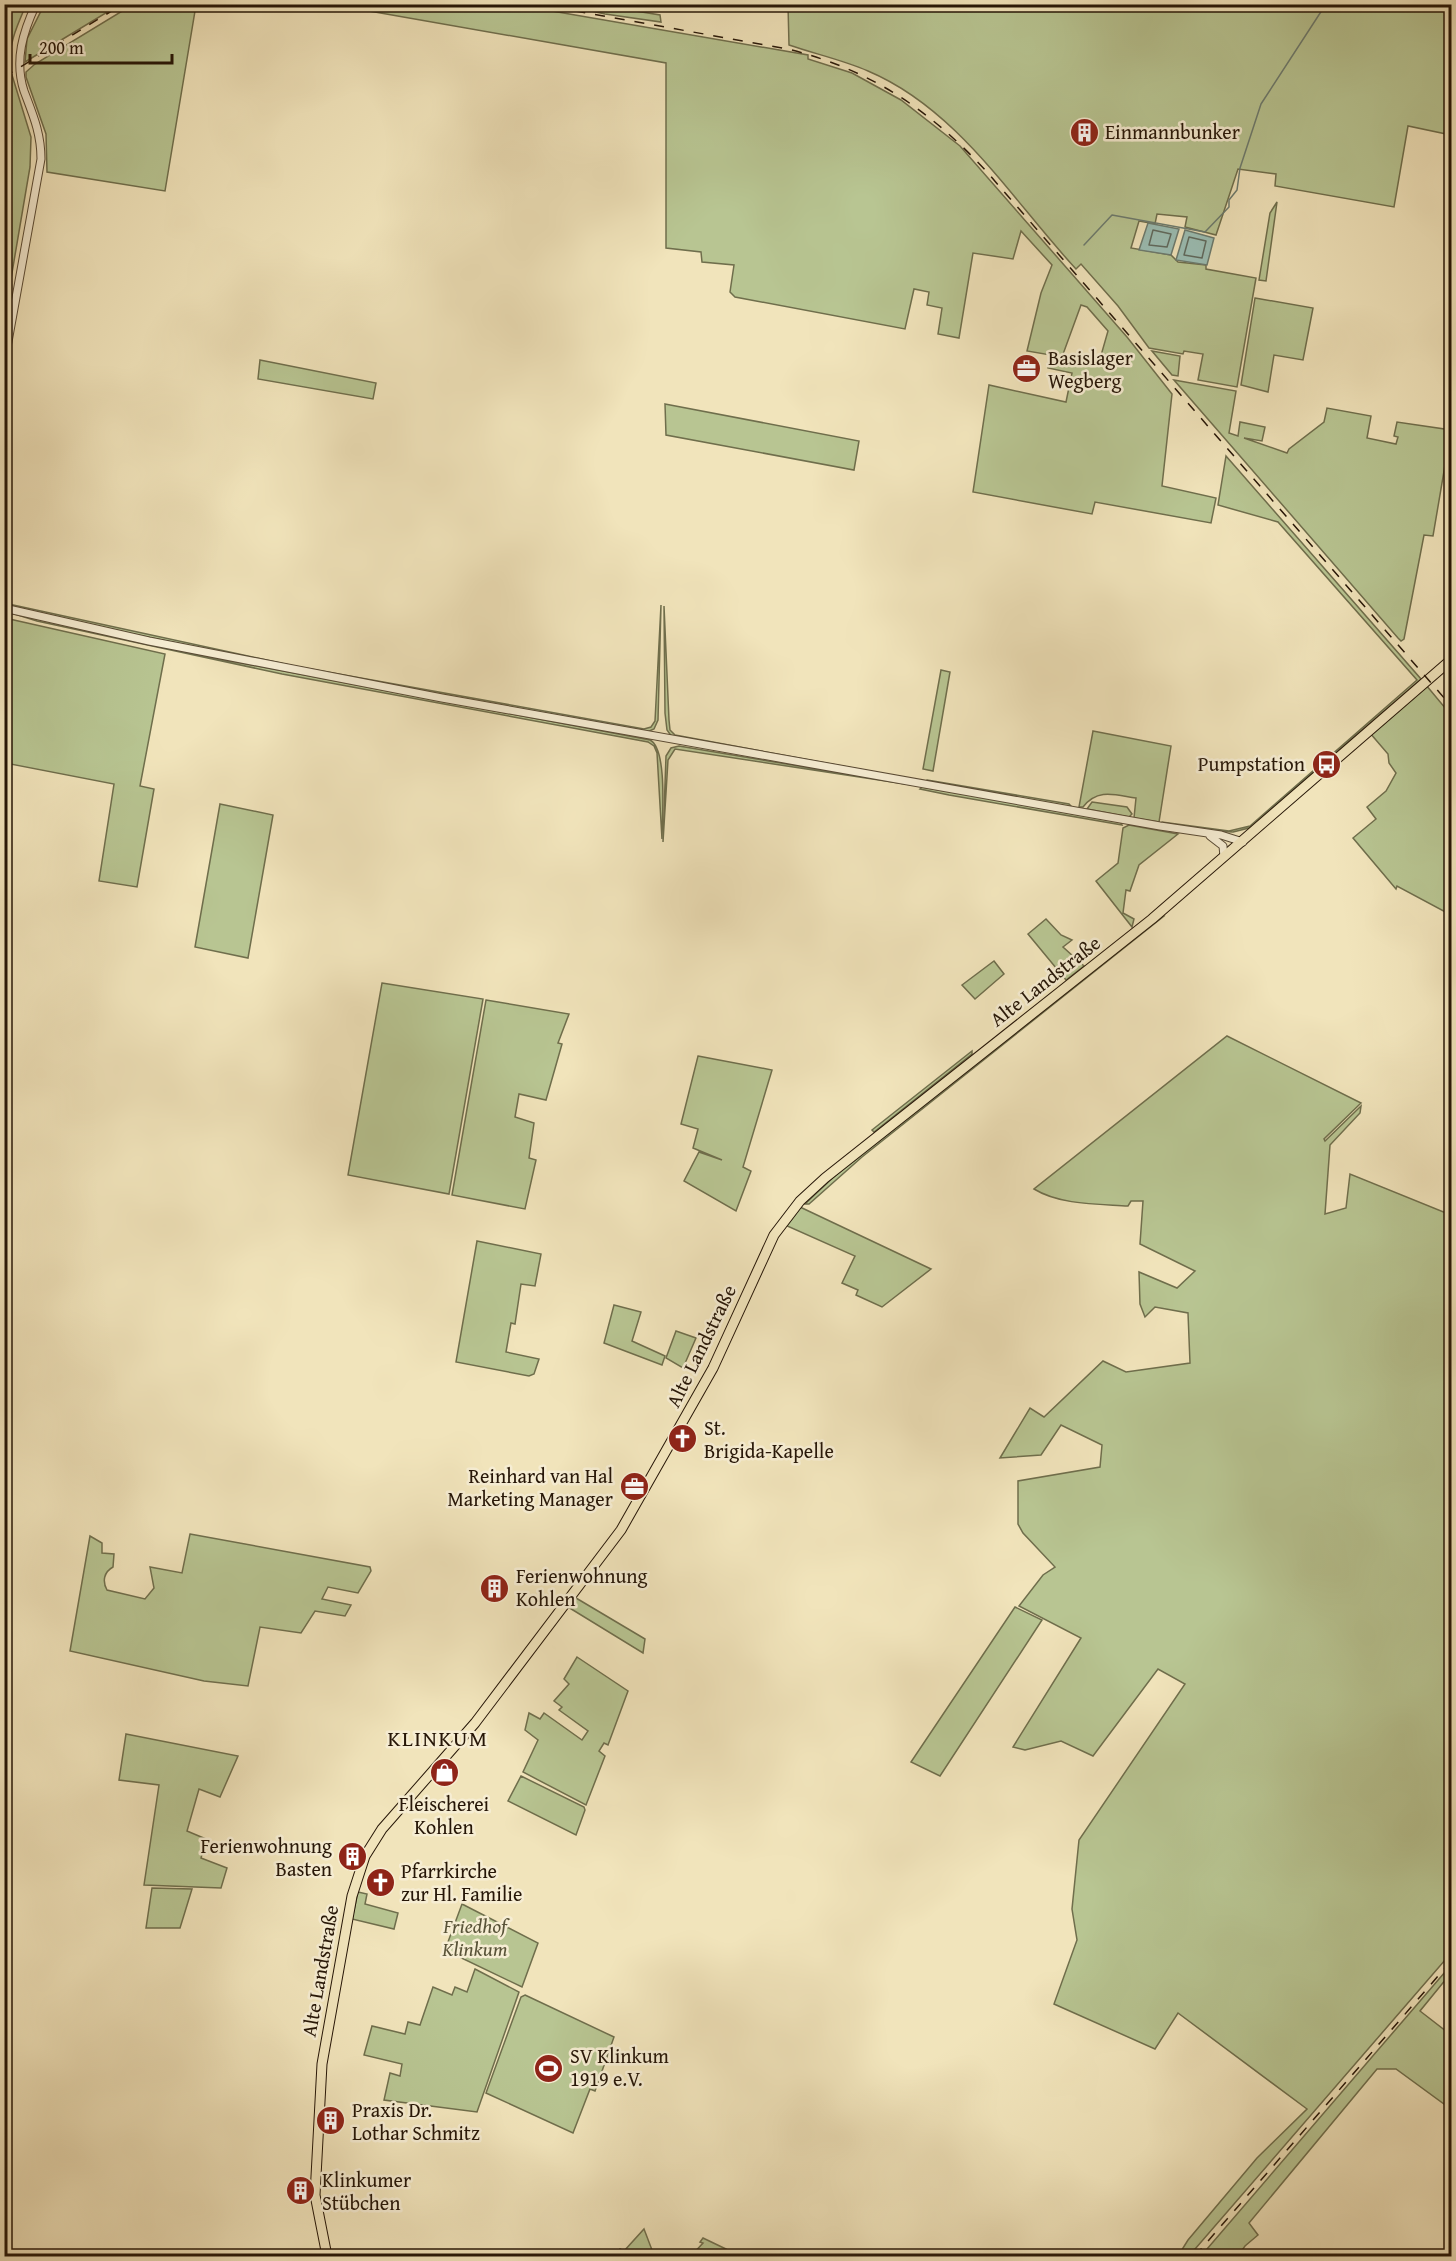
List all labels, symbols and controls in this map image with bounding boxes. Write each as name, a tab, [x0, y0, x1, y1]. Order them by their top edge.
scale bar	[30, 27, 172, 65]
text: 200 m	[39, 34, 84, 61]
building icon: Einmannbunker	[1068, 116, 1100, 148]
place label: Einmannbunker	[1105, 117, 1240, 146]
place label: Basislager Wegberg	[1048, 343, 1133, 395]
office icon: Basislager Wegberg	[1011, 353, 1043, 385]
bus stop icon: Pumpstation	[1310, 748, 1342, 780]
place label: Pumpstation	[1198, 749, 1305, 778]
street label: Alte Landstraße	[983, 928, 1106, 1033]
street label: Alte Landstraße	[658, 1280, 743, 1412]
place label: St. Brigida-Kapelle	[704, 1413, 834, 1465]
church icon: St. Brigida-Kapelle	[667, 1423, 699, 1455]
place label: Reinhard van Hal Marketing Manager	[447, 1461, 613, 1513]
office icon: Reinhard van Hal Marketing Manager	[618, 1471, 650, 1503]
place label: Ferienwohnung Kohlen	[516, 1561, 647, 1613]
building icon: Ferienwohnung Kohlen	[479, 1572, 511, 1604]
district label: KLINKUM	[388, 1722, 488, 1754]
shop icon: Fleischerei Kohlen	[428, 1757, 460, 1789]
place label: Fleischerei Kohlen	[399, 1789, 490, 1841]
place label: Ferienwohnung Basten	[201, 1831, 332, 1883]
building icon: Ferienwohnung Basten	[337, 1841, 369, 1873]
place label: Pfarrkirche zur Hl. Familie	[401, 1856, 522, 1908]
church icon: Pfarrkirche zur Hl. Familie	[364, 1867, 396, 1899]
street label: Alte Landstraße	[294, 1903, 345, 2039]
park label: Friedhof Klinkum	[441, 1911, 511, 1963]
place label: SV Klinkum 1919 e.V.	[570, 2041, 670, 2093]
sports icon: SV Klinkum 1919 e.V.	[533, 2052, 565, 2084]
place label: Praxis Dr. Lothar Schmitz	[352, 2095, 480, 2147]
building icon: Praxis Dr. Lothar Schmitz	[315, 2105, 347, 2137]
place label: Klinkumer Stübchen	[322, 2165, 411, 2217]
building icon: Klinkumer Stübchen	[285, 2175, 317, 2207]

